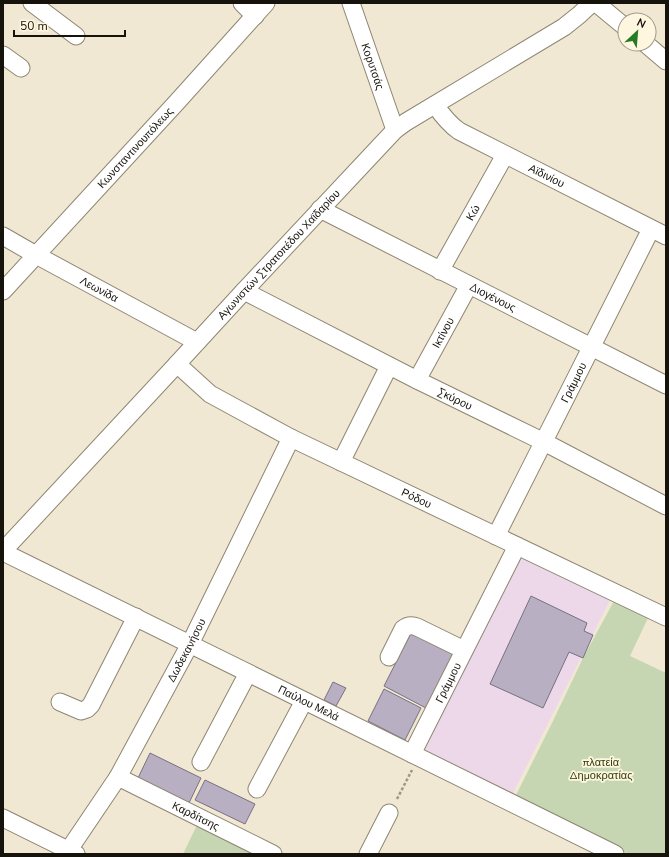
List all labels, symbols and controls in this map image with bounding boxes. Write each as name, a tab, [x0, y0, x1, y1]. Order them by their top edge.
scale bar	[14, 12, 125, 38]
north arrow	[617, 12, 657, 52]
text: N	[634, 15, 648, 32]
text: 50 m	[20, 18, 48, 34]
street label: Κορυτσάς	[358, 41, 388, 92]
street label: Κωνσταντινουπόλεως	[94, 104, 176, 191]
street label: Αϊδινίου	[526, 160, 567, 191]
street label: Αγωνιστών Στρατοπέδου Χαϊδαρίου	[214, 186, 343, 323]
street label: Κώ	[462, 202, 483, 223]
street label: Λεωνίδα	[78, 273, 122, 306]
street label: Διογένους	[467, 279, 519, 315]
street label: Ικτίνου	[428, 315, 457, 351]
street label: Γράμμου	[557, 360, 590, 405]
street label: Σκύρου	[435, 384, 475, 413]
street label: Ρόδου	[399, 484, 434, 512]
street label: Δωδεκανήσου	[163, 616, 209, 685]
street label: Γράμμου	[432, 660, 464, 705]
street label: Παύλου Μελά	[276, 681, 342, 725]
park label: πλατεία Δημοκρατίας	[570, 755, 633, 783]
street label: Καρδίτσης	[170, 798, 222, 834]

